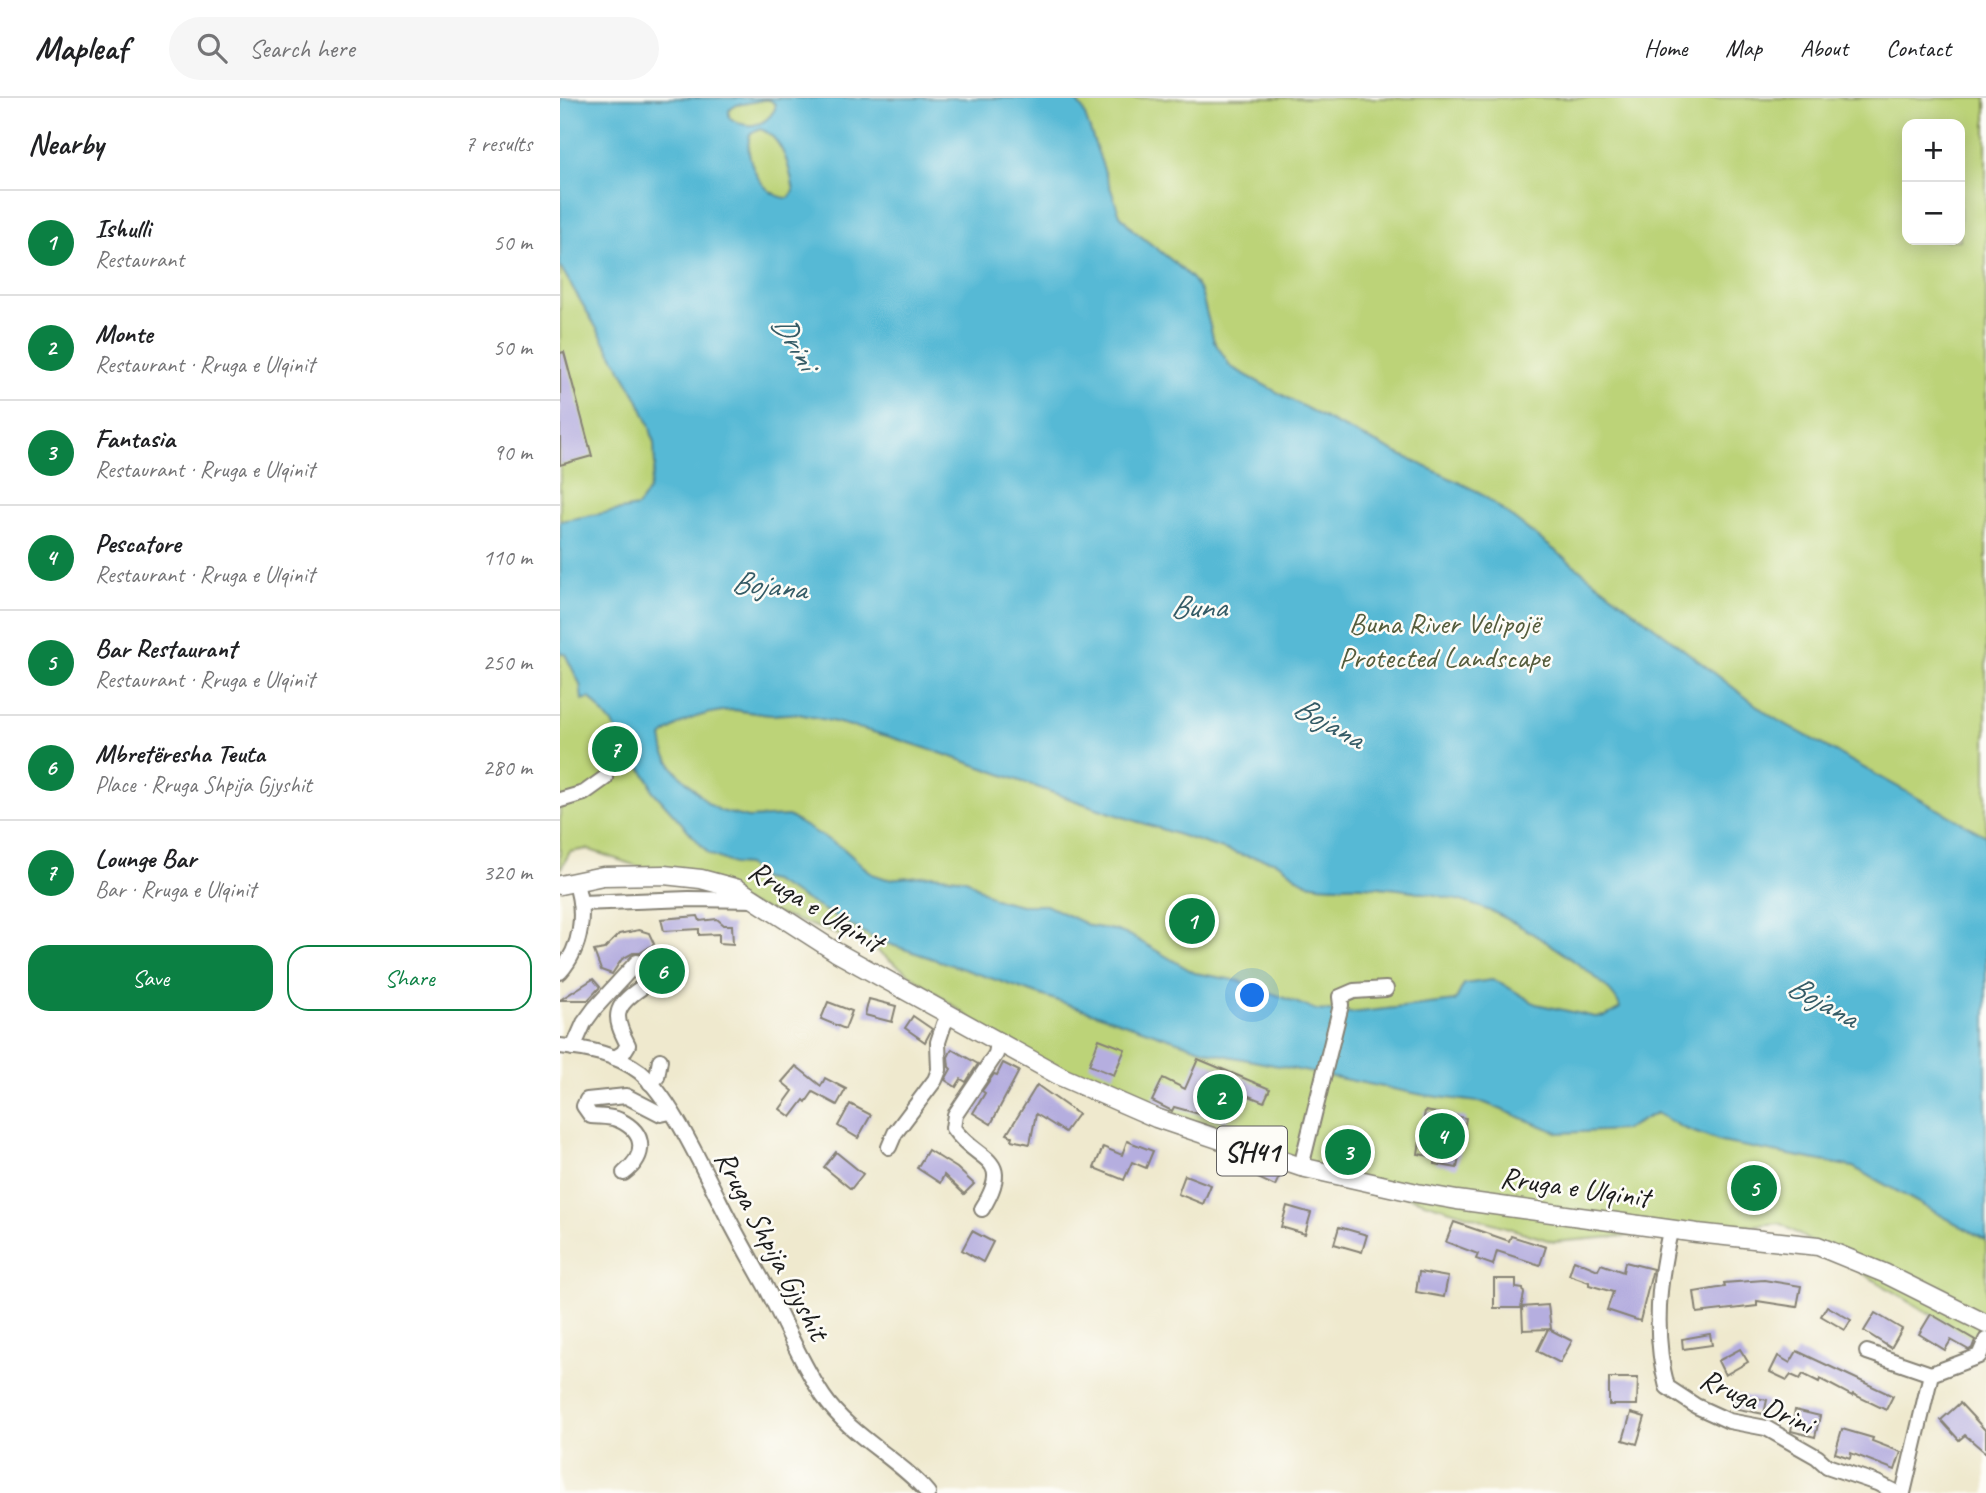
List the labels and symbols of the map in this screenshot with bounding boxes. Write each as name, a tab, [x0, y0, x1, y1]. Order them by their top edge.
water label: Drini	[763, 307, 831, 384]
water label: Bojana	[730, 561, 812, 610]
water label: Buna	[1170, 586, 1229, 627]
park label: Buna River Velipojë Protected Landscape	[1339, 604, 1552, 676]
water label: Bojana	[1286, 686, 1375, 760]
pin: 7	[592, 723, 638, 775]
street label: Rruga e Ulqinit	[742, 851, 894, 963]
pin: 1	[1169, 895, 1215, 947]
pin: 6	[639, 945, 685, 997]
water label: Bojana	[1780, 965, 1869, 1039]
your location	[1235, 978, 1269, 1012]
pin: 2	[1197, 1071, 1243, 1123]
pin: 4	[1419, 1110, 1465, 1162]
road number: SH41	[1217, 1126, 1287, 1176]
pin: 3	[1325, 1126, 1371, 1178]
street label: Rruga Shpija Gjyshit	[706, 1144, 839, 1349]
street label: Rruga e Ulqinit	[1498, 1158, 1656, 1217]
pin: 5	[1731, 1162, 1777, 1214]
street label: Rruga Drini	[1694, 1359, 1823, 1444]

